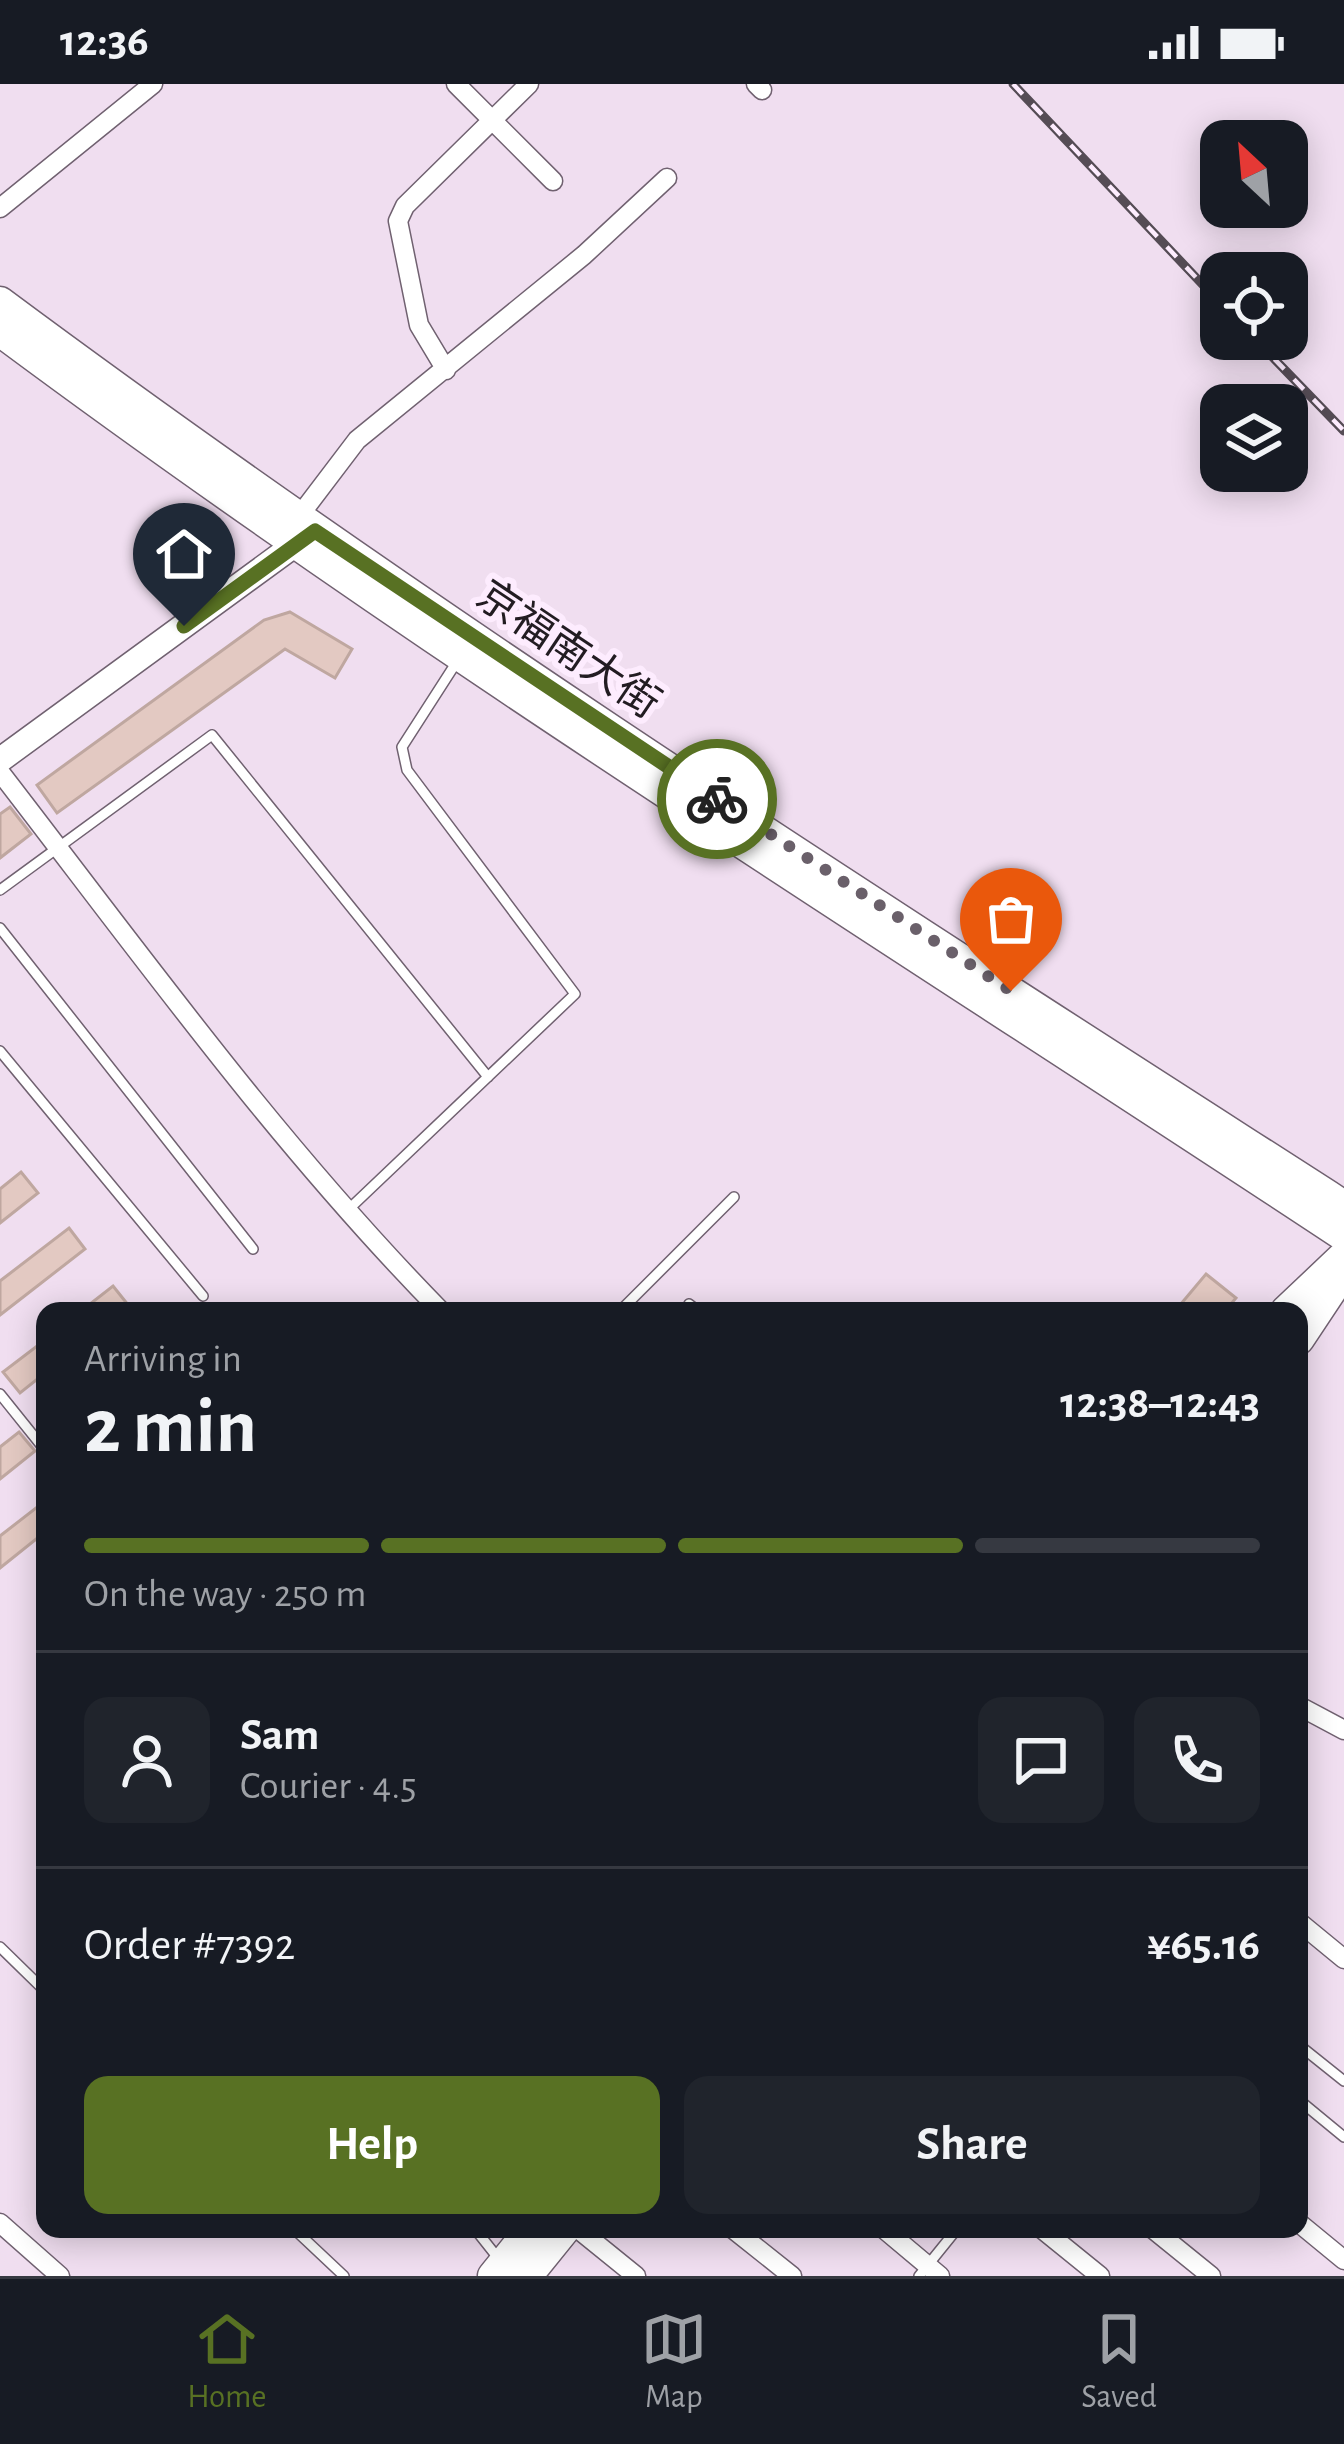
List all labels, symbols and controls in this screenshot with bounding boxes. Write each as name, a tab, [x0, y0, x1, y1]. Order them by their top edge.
text: 12:36	[60, 19, 149, 64]
north arrow	[1200, 120, 1308, 228]
map controls	[1200, 120, 1308, 492]
button: locate	[1200, 252, 1308, 360]
button: layers	[1200, 384, 1308, 492]
pin	[133, 503, 235, 626]
icon: home	[151, 521, 217, 587]
street label: 京福南大街	[469, 572, 668, 726]
courier	[657, 739, 777, 859]
icon: bike	[684, 766, 750, 832]
pin	[960, 868, 1062, 991]
icon: bag	[978, 886, 1044, 952]
text: Arriving in	[84, 1340, 242, 1379]
text: 12:38–12:43	[1060, 1381, 1260, 1426]
text: 2 min	[84, 1389, 257, 1467]
text: On the way · 250 m	[84, 1575, 366, 1614]
button: person	[84, 1697, 210, 1823]
button: chat	[978, 1697, 1104, 1823]
button: phone	[1134, 1697, 1260, 1823]
text: Sam	[240, 1713, 319, 1758]
text: Courier · 4.5	[240, 1767, 417, 1806]
text: Order #7392	[84, 1923, 295, 1968]
text: ¥65.16	[1147, 1923, 1260, 1968]
button: Help	[84, 2076, 660, 2214]
button: Share	[684, 2076, 1260, 2214]
tab: Home	[187, 2306, 267, 2418]
tab: Map	[641, 2306, 707, 2418]
tab: Saved	[1081, 2306, 1157, 2418]

